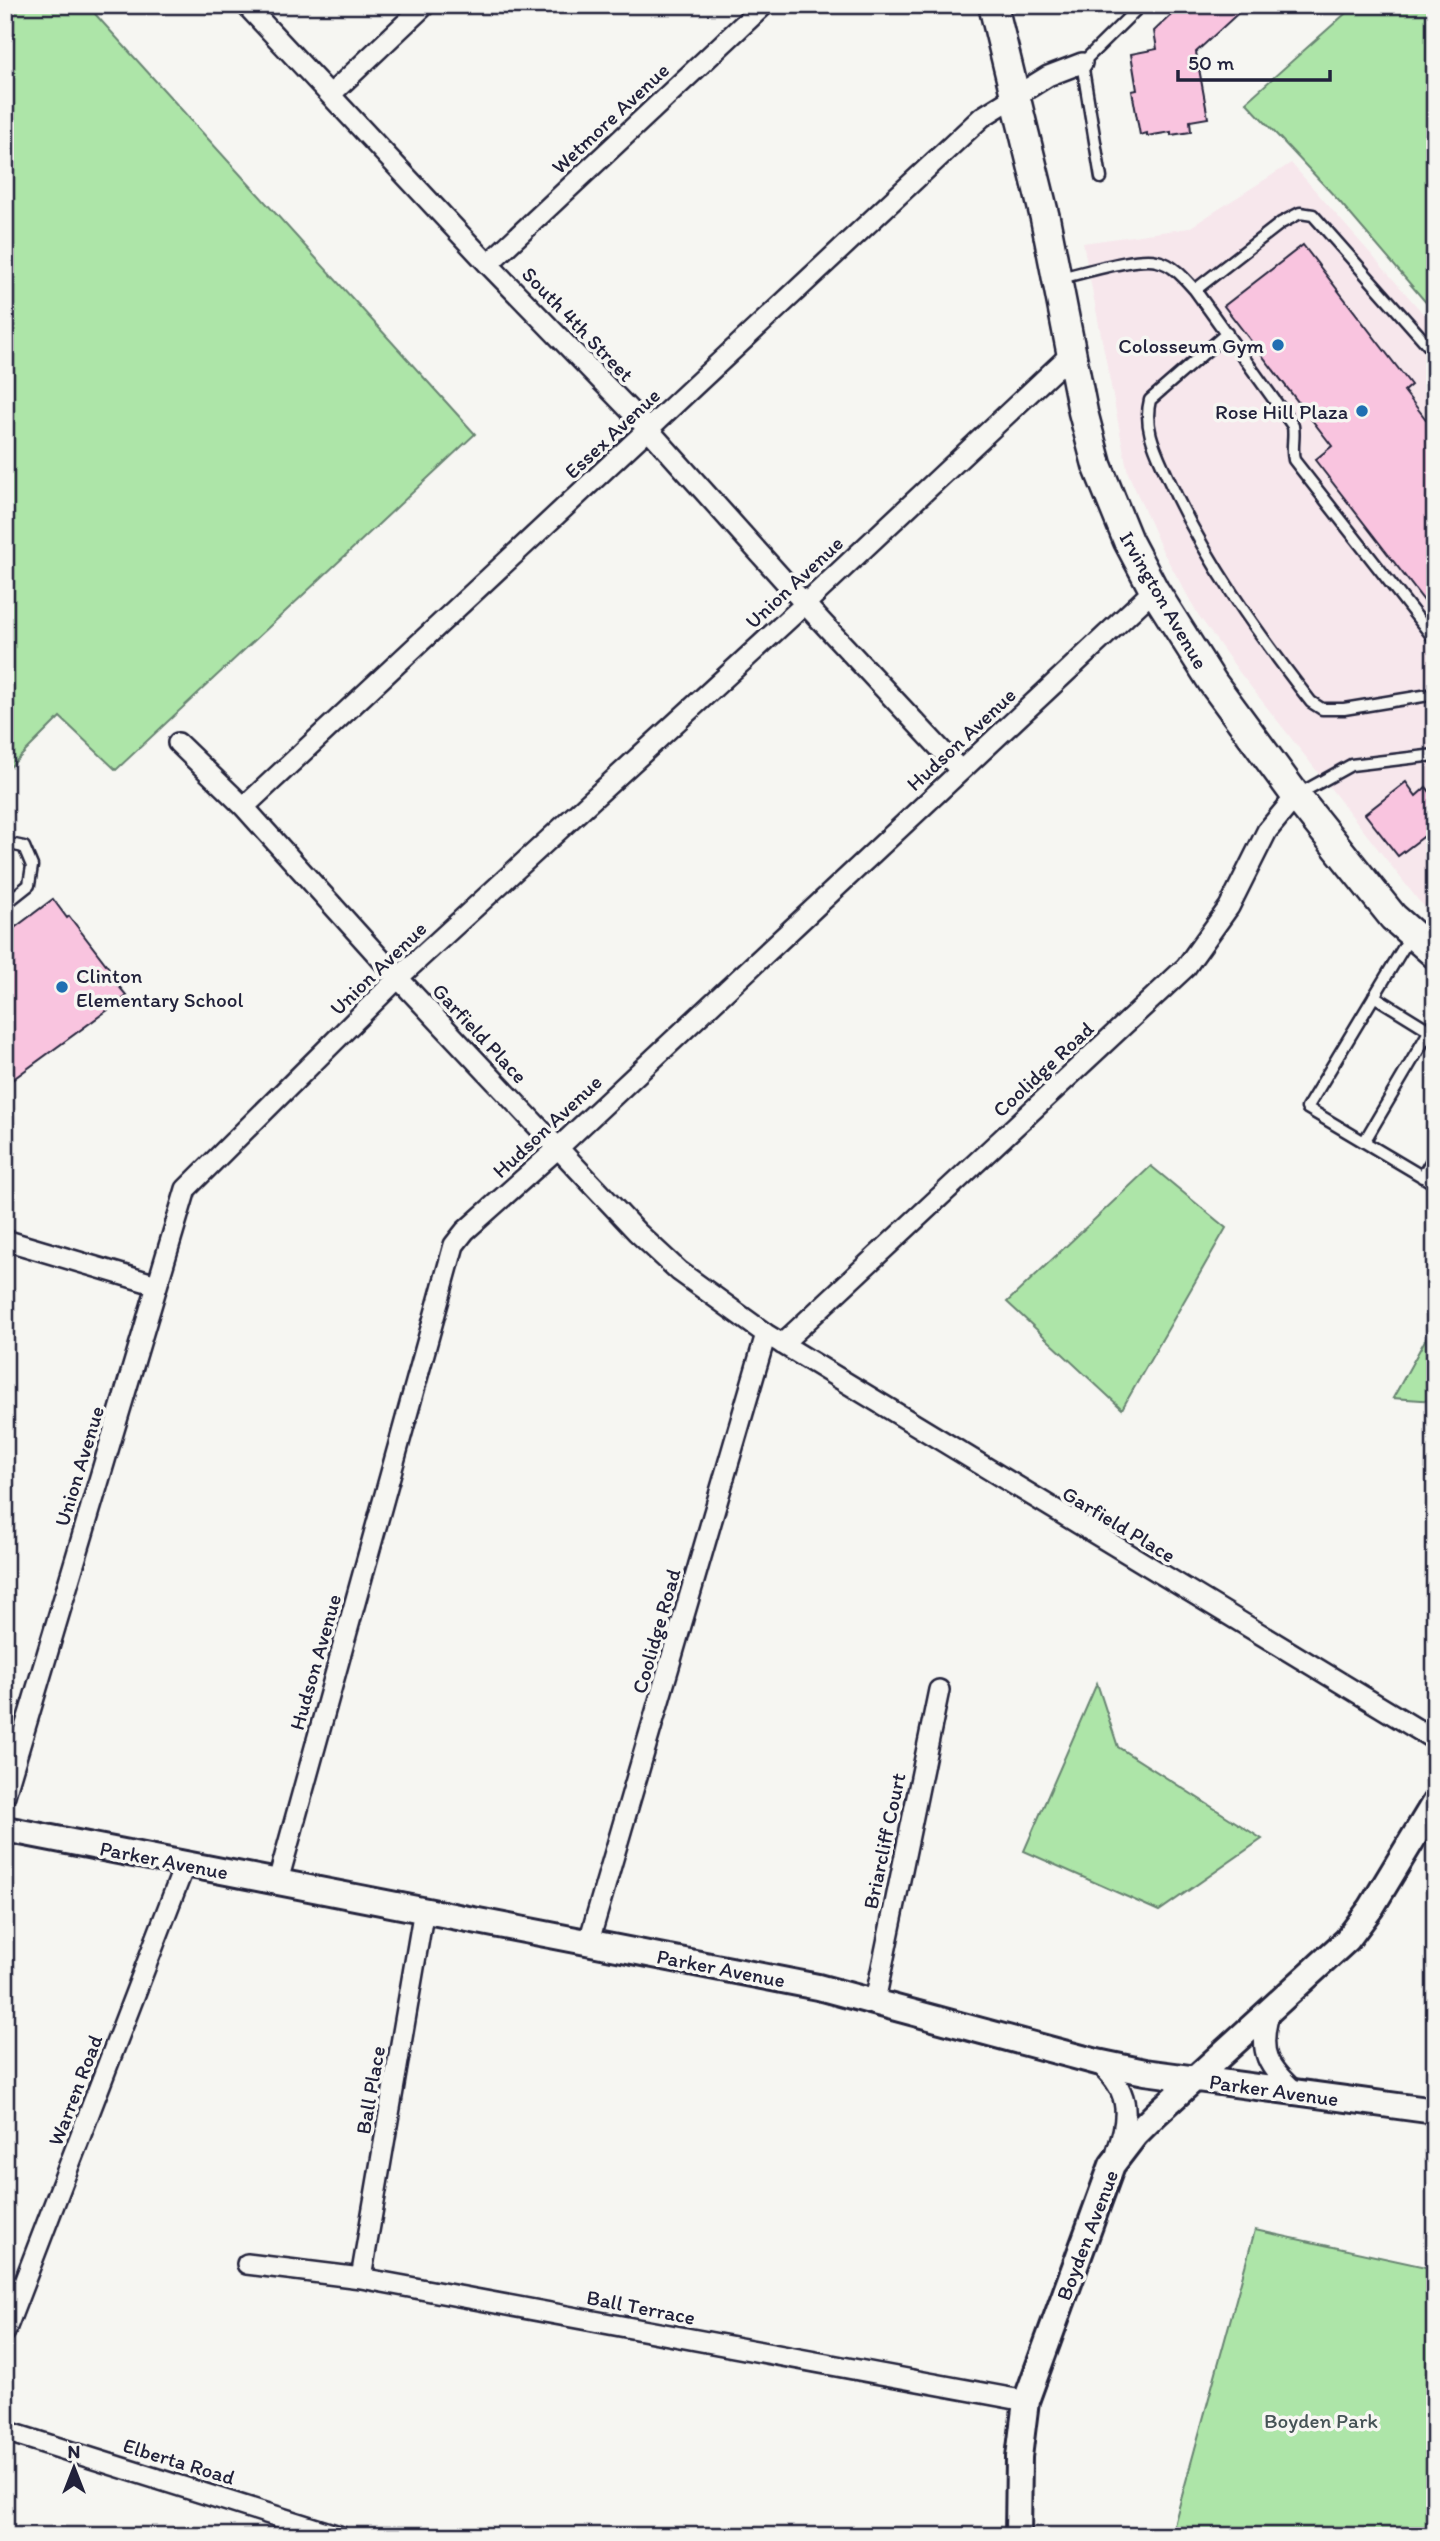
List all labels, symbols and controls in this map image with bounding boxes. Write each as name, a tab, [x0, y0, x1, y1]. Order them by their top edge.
scale bar	[1178, 38, 1330, 82]
text: 50 m	[1188, 50, 1235, 75]
street label: Wetmore Avenue	[546, 57, 674, 179]
street label: South 4th Street	[517, 261, 639, 387]
place label: Colosseum Gym	[1118, 333, 1264, 358]
marker: Colosseum Gym	[1270, 337, 1286, 353]
street label: Essex Avenue	[559, 382, 665, 484]
place label: Rose Hill Plaza	[1215, 399, 1348, 424]
marker: Rose Hill Plaza	[1354, 403, 1370, 419]
street label: Irvington Avenue	[1114, 527, 1214, 673]
street label: Union Avenue	[740, 530, 848, 634]
street label: Hudson Avenue	[901, 682, 1021, 796]
street label: Union Avenue	[325, 916, 431, 1020]
place label: Clinton Elementary School	[76, 963, 244, 1012]
street label: Garfield Place	[427, 978, 533, 1088]
marker: Clinton Elementary School	[54, 979, 70, 995]
street label: Coolidge Road	[987, 1016, 1099, 1122]
street label: Hudson Avenue	[487, 1069, 607, 1183]
street label: Union Avenue	[49, 1403, 109, 1529]
street label: Garfield Place	[1058, 1480, 1180, 1568]
street label: Coolidge Road	[626, 1565, 686, 1696]
street label: Hudson Avenue	[284, 1591, 346, 1733]
street label: Briarcliff Court	[857, 1770, 911, 1911]
street label: Parker Avenue	[98, 1835, 230, 1885]
street label: Parker Avenue	[655, 1943, 787, 1993]
street label: Warren Road	[42, 2031, 108, 2149]
street label: Ball Place	[350, 2044, 390, 2136]
street label: Parker Avenue	[1208, 2069, 1340, 2111]
street label: Boyden Avenue	[1051, 2166, 1123, 2304]
street label: Ball Terrace	[585, 2284, 697, 2330]
park label: Boyden Park	[1264, 2408, 1378, 2433]
north arrow	[38, 2432, 108, 2502]
street label: Elberta Road	[120, 2432, 238, 2490]
text: N	[68, 2440, 80, 2463]

